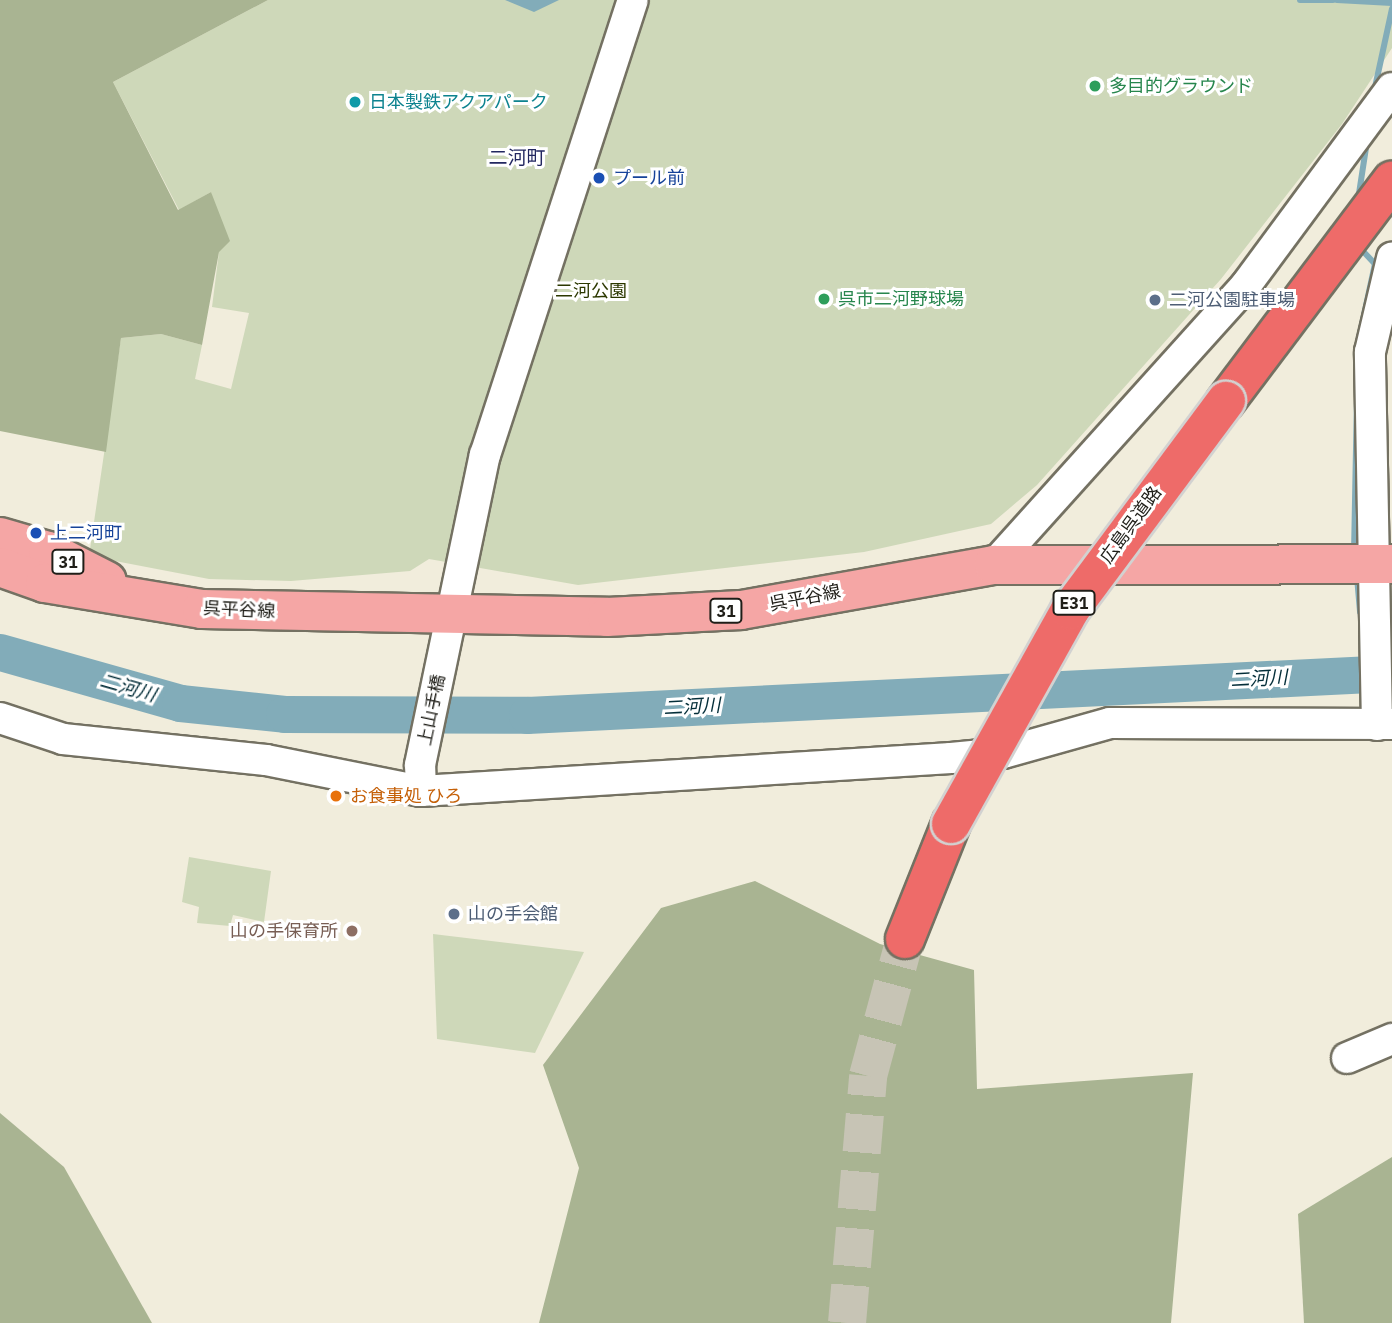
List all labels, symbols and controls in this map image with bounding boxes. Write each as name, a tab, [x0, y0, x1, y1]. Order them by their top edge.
place label: 多目的グラウンド	[1109, 75, 1253, 97]
marker: 多目的グラウンド	[1087, 78, 1103, 94]
place label: 日本製鉄アクアパーク	[369, 91, 549, 113]
marker: 日本製鉄アクアパーク	[347, 94, 363, 110]
district label: 二河町	[489, 147, 545, 169]
place label: プール前	[613, 167, 685, 189]
marker: プール前	[591, 170, 607, 186]
park label: 二河公園	[555, 280, 627, 302]
place label: 呉市二河野球場	[838, 288, 964, 310]
place label: 二河公園駐車場	[1169, 289, 1295, 311]
marker: 呉市二河野球場	[816, 291, 832, 307]
marker: 二河公園駐車場	[1147, 292, 1163, 308]
street label: 広島呉道路	[1096, 482, 1166, 568]
place label: 上二河町	[50, 522, 122, 544]
marker: 上二河町	[28, 525, 44, 541]
road number: 31	[50, 550, 86, 575]
street label: 呉平谷線	[768, 581, 842, 615]
road number: E31	[1051, 590, 1097, 616]
street label: 呉平谷線	[202, 597, 276, 623]
road number: 31	[708, 598, 744, 624]
water label: 二河川	[1230, 666, 1288, 692]
water label: 二河川	[97, 669, 159, 707]
street label: 上山手橋	[414, 673, 450, 747]
water label: 二河川	[663, 694, 721, 720]
place label: お食事処 ひろ	[350, 785, 462, 807]
marker: お食事処 ひろ	[328, 788, 344, 804]
place label: 山の手会館	[468, 903, 558, 925]
marker: 山の手会館	[446, 906, 462, 922]
place label: 山の手保育所	[230, 920, 338, 942]
marker: 山の手保育所	[344, 923, 360, 939]

